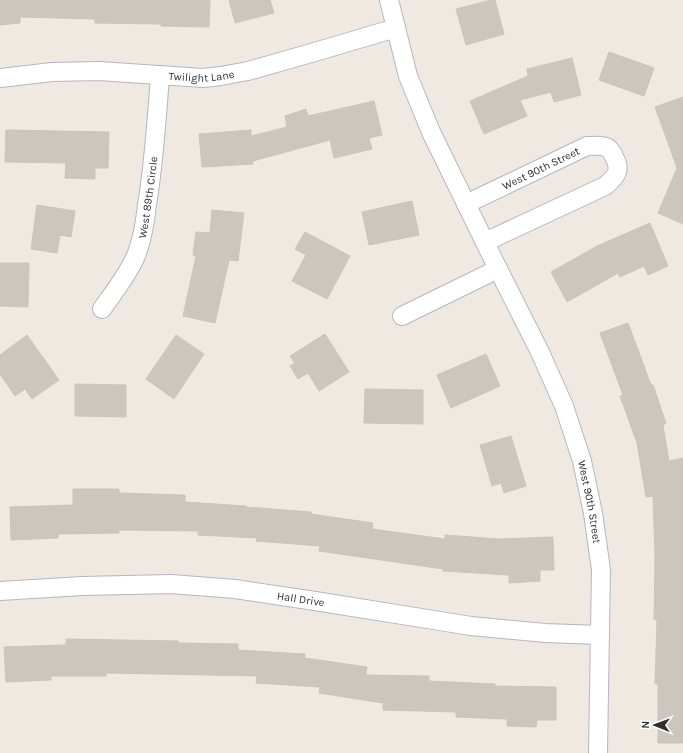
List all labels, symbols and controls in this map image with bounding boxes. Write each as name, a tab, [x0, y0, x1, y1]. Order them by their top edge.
street label: Twilight Lane	[168, 67, 236, 85]
street label: West 90th Street	[500, 144, 582, 192]
street label: West 89th Circle	[135, 155, 160, 240]
street label: West 90th Street	[576, 459, 604, 544]
street label: Hall Drive	[276, 589, 326, 609]
north arrow	[635, 705, 675, 745]
text: N	[639, 721, 652, 729]

